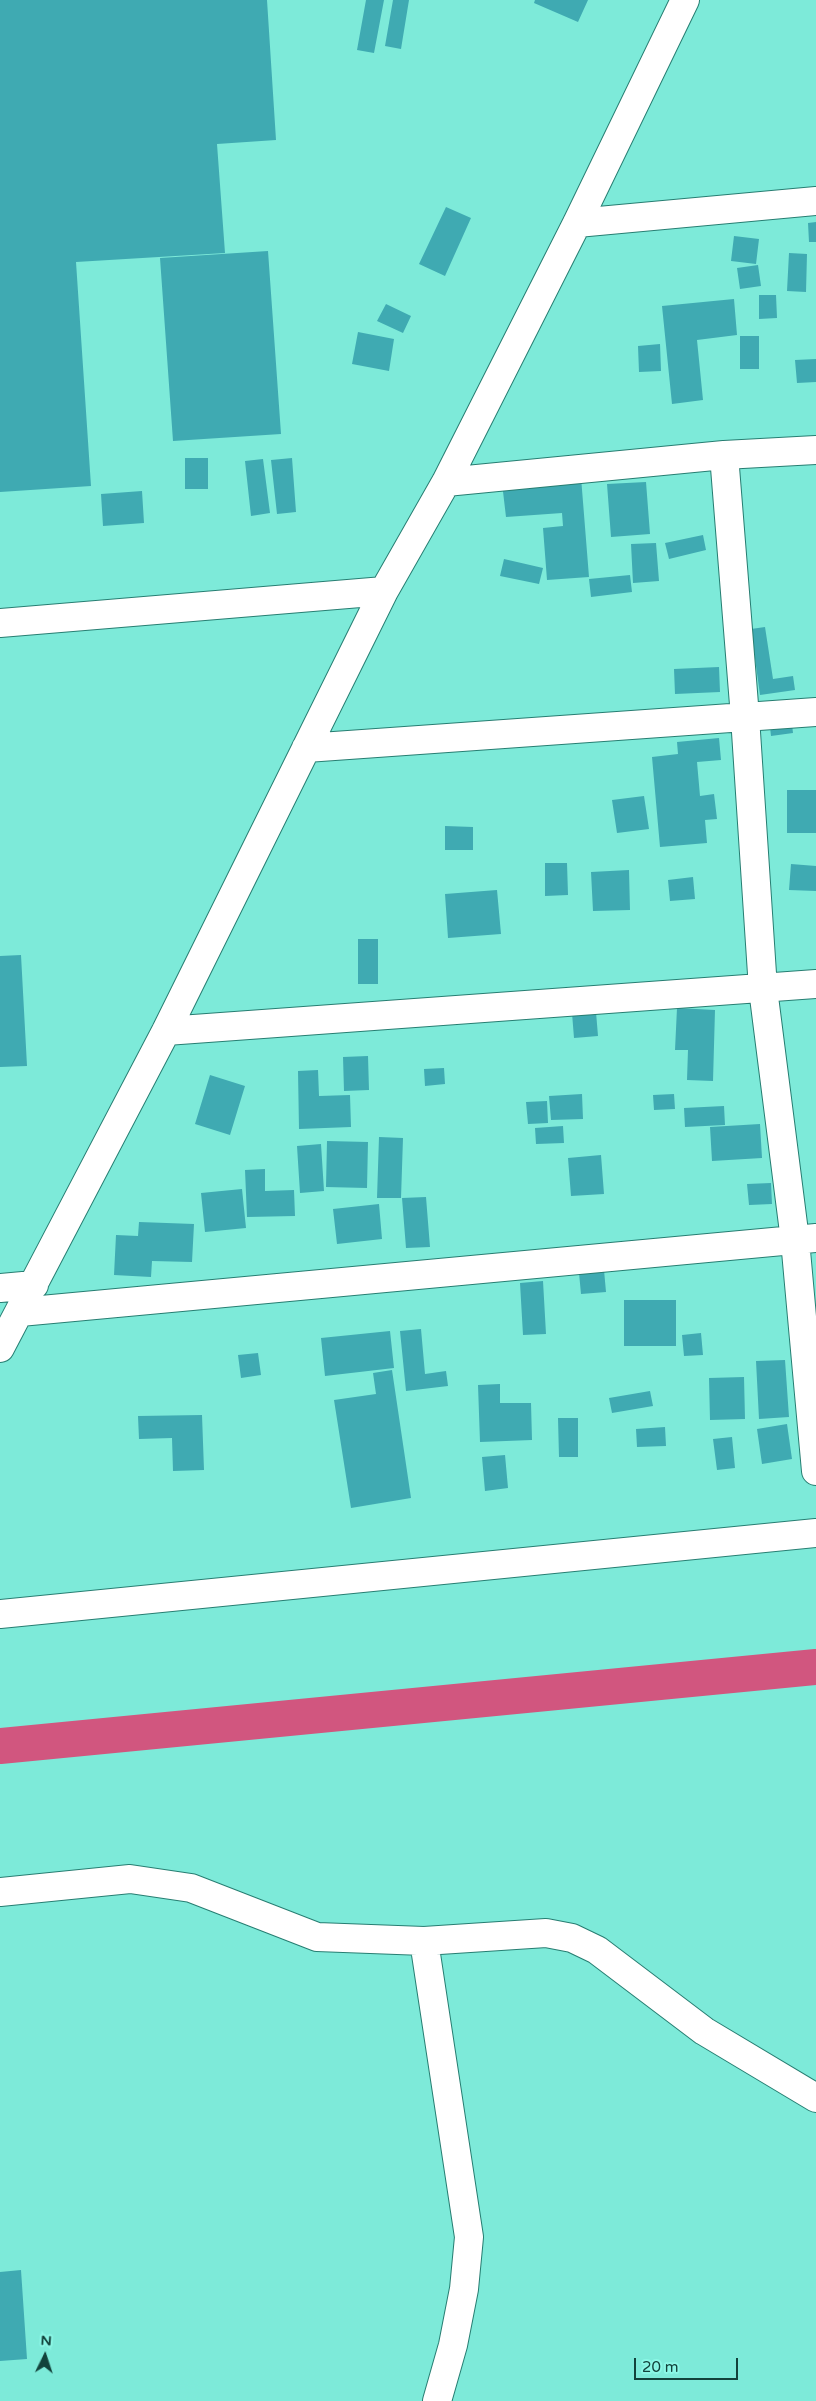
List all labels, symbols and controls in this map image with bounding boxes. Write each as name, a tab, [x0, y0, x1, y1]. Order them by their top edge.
north arrow	[20, 2331, 70, 2381]
text: N	[40, 2332, 52, 2349]
scale bar	[636, 2348, 740, 2380]
text: 20 m	[642, 2358, 679, 2376]

